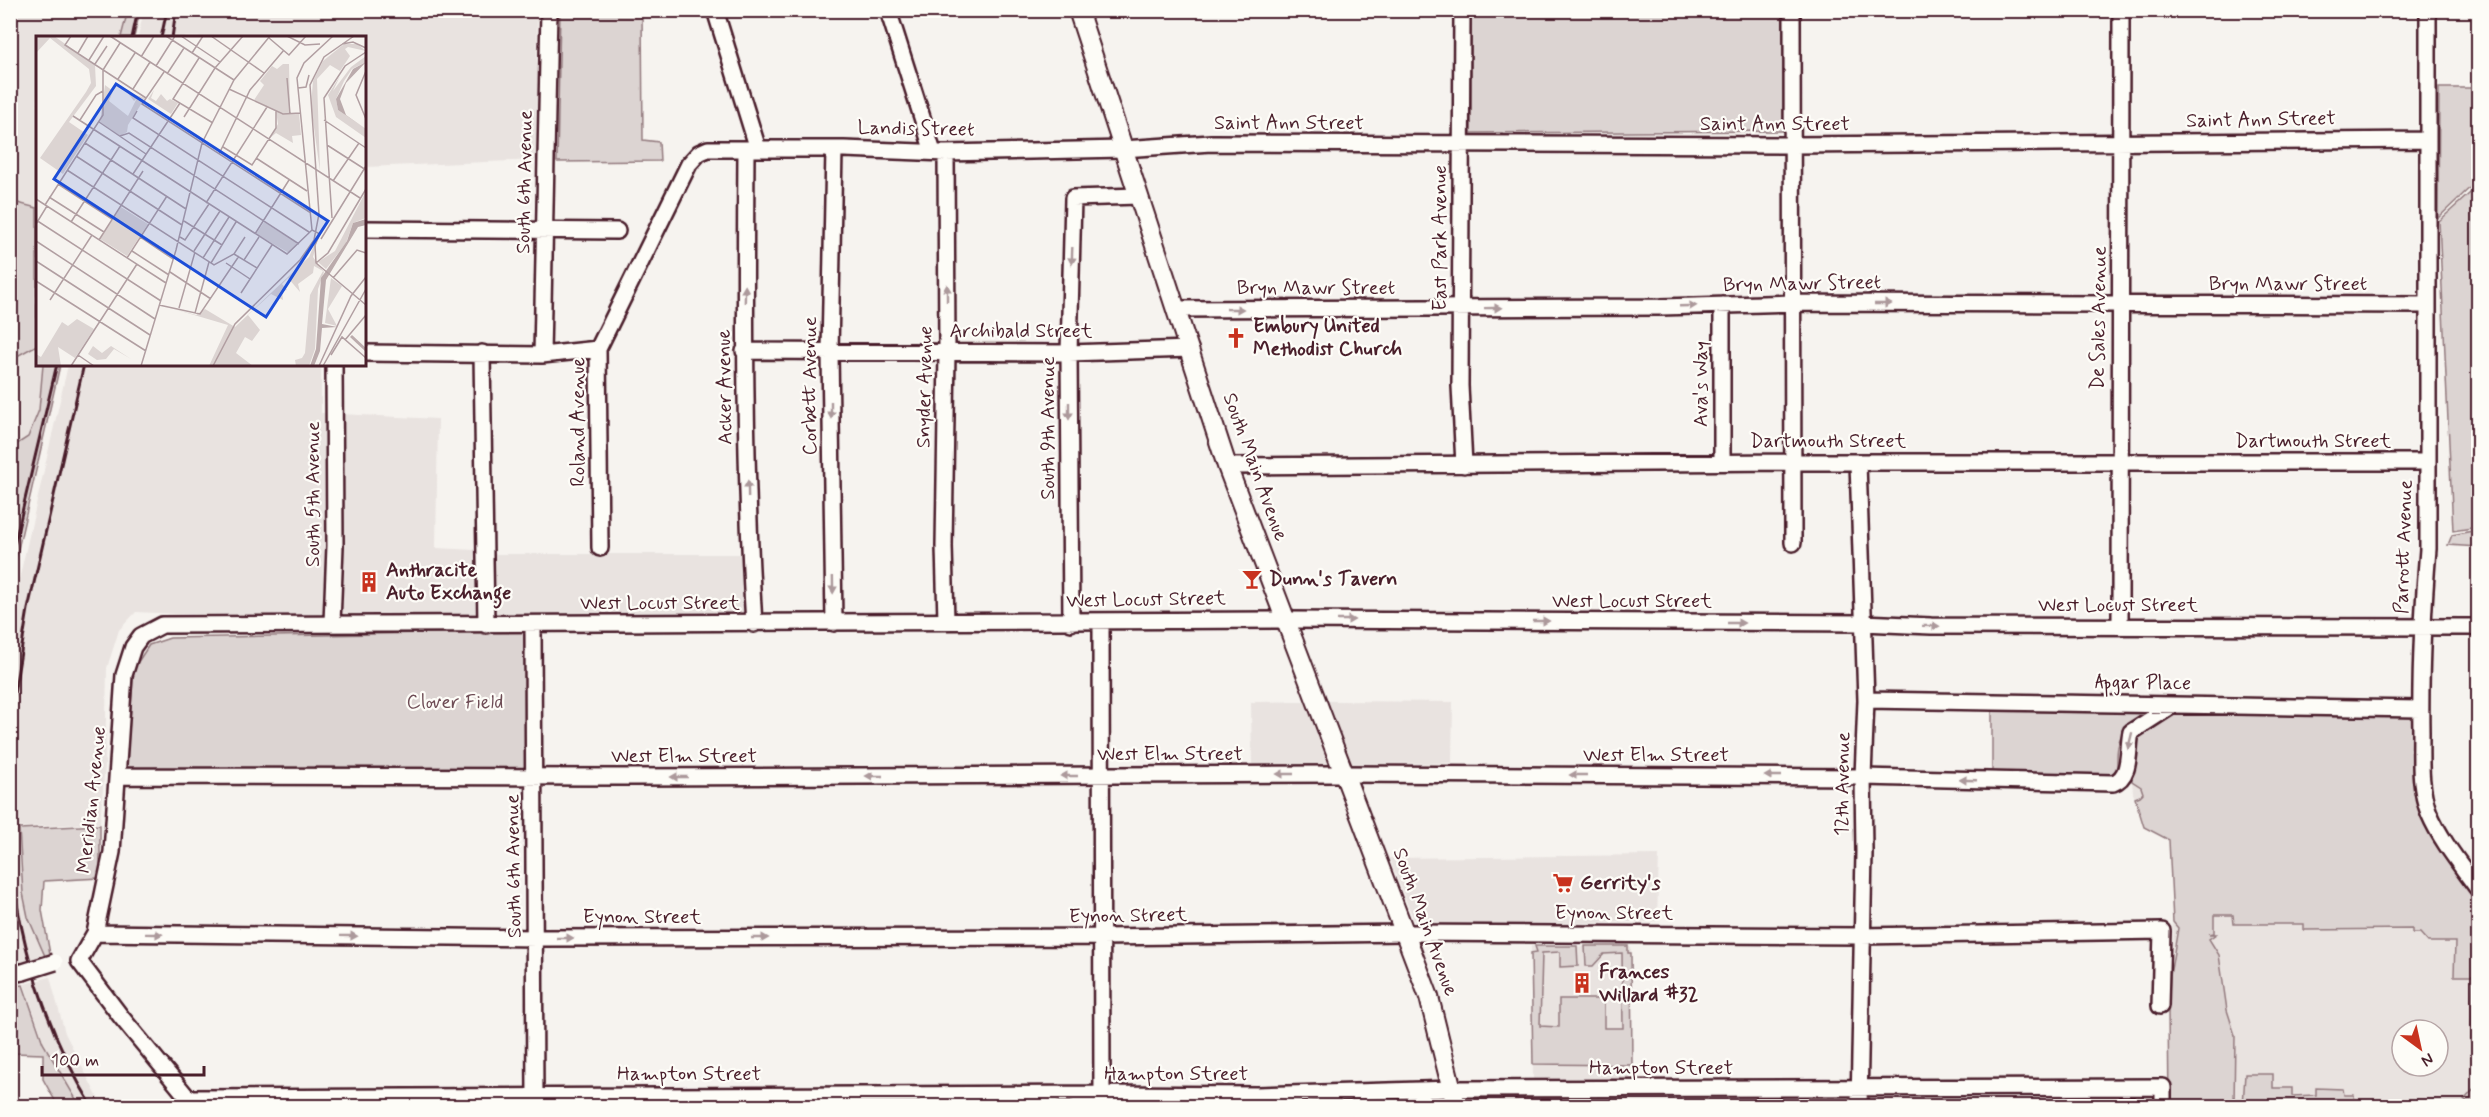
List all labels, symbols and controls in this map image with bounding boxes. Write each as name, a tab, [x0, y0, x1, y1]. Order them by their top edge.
inset map	[36, 36, 366, 366]
street label: Saint Ann Street	[2186, 105, 2336, 135]
street label: South 6th Avenue	[510, 110, 540, 254]
street label: Saint Ann Street	[1214, 110, 1364, 137]
street label: Saint Ann Street	[1700, 111, 1850, 138]
street label: Landis Street	[857, 114, 975, 144]
street label: East Park Avenue	[1427, 165, 1454, 311]
street label: De Sales Avenue	[2084, 246, 2114, 390]
one-way arrow	[1067, 247, 1076, 266]
street label: Bryn Mawr Street	[1723, 269, 1881, 299]
street label: Bryn Mawr Street	[2209, 271, 2367, 298]
street label: Bryn Mawr Street	[1237, 275, 1395, 302]
one-way arrow	[740, 284, 750, 303]
one-way arrow	[942, 284, 952, 303]
one-way arrow	[1874, 299, 1893, 309]
one-way arrow	[1679, 301, 1698, 311]
one-way arrow	[1226, 304, 1245, 314]
one-way arrow	[1484, 304, 1503, 313]
place label: Embury United Methodist Church	[1253, 313, 1402, 363]
street label: Corbett Avenue	[797, 316, 824, 455]
street label: Archibald Street	[949, 318, 1093, 345]
street label: Snyder Avenue	[910, 326, 940, 448]
church icon: Embury United Methodist Church	[1224, 326, 1248, 350]
street label: Acker Avenue	[710, 329, 740, 445]
street label: Ava's Way	[1688, 341, 1715, 427]
street label: South 9th Avenue	[1035, 356, 1062, 500]
street label: Roland Avenue	[565, 357, 592, 487]
street label: South Main Avenue	[1216, 389, 1294, 545]
one-way arrow	[826, 401, 836, 420]
one-way arrow	[1064, 402, 1074, 421]
street label: South 5th Avenue	[300, 421, 327, 567]
street label: Dartmouth Street	[1750, 428, 1906, 455]
street label: Dartmouth Street	[2235, 428, 2391, 455]
one-way arrow	[743, 479, 752, 498]
street label: Parrott Avenue	[2388, 479, 2420, 615]
place label: Anthracite Auto Exchange	[386, 557, 511, 609]
place label: Dunn's Tavern	[1269, 566, 1398, 593]
bar icon: Dunn's Tavern	[1240, 567, 1264, 591]
building icon: Anthracite Auto Exchange	[357, 570, 381, 594]
one-way arrow	[828, 575, 837, 594]
street label: West Locust Street	[1066, 585, 1226, 615]
street label: West Locust Street	[1552, 588, 1712, 615]
street label: West Locust Street	[580, 590, 740, 617]
street label: West Locust Street	[2038, 592, 2198, 619]
one-way arrow	[1336, 615, 1355, 625]
one-way arrow	[1531, 617, 1550, 626]
one-way arrow	[1726, 618, 1745, 628]
one-way arrow	[1921, 621, 1940, 631]
street label: Apgar Place	[2095, 669, 2191, 698]
park label: Clover Field	[407, 689, 503, 716]
street label: Meridian Avenue	[71, 725, 113, 875]
street label: 12th Avenue	[1829, 731, 1857, 836]
one-way arrow	[2125, 732, 2134, 751]
street label: West Elm Street	[1097, 741, 1243, 768]
street label: West Elm Street	[1583, 742, 1729, 769]
street label: West Elm Street	[611, 743, 757, 770]
one-way arrow	[1275, 769, 1294, 779]
one-way arrow	[1569, 770, 1588, 780]
one-way arrow	[864, 771, 883, 781]
one-way arrow	[1059, 771, 1078, 781]
one-way arrow	[669, 772, 688, 782]
one-way arrow	[1764, 772, 1783, 781]
one-way arrow	[1959, 775, 1978, 785]
street label: South 6th Avenue	[499, 794, 529, 938]
street label: South Main Avenue	[1386, 844, 1464, 1000]
place label: Gerrity's	[1580, 870, 1661, 897]
supermarket icon: Gerrity's	[1551, 871, 1575, 895]
street label: Eynon Street	[1555, 900, 1673, 927]
street label: Eynon Street	[1069, 901, 1188, 931]
street label: Eynon Street	[583, 904, 701, 931]
one-way arrow	[144, 929, 163, 939]
one-way arrow	[339, 931, 358, 941]
one-way arrow	[555, 933, 574, 943]
one-way arrow	[750, 933, 769, 943]
place label: Frances Willard #32	[1598, 959, 1698, 1009]
building icon: Frances Willard #32	[1570, 971, 1594, 995]
north arrow	[2390, 1018, 2450, 1078]
scale bar	[42, 1039, 204, 1077]
text: N	[2417, 1048, 2438, 1071]
text: 100 m	[51, 1049, 99, 1073]
street label: Hampton Street	[1589, 1055, 1733, 1082]
street label: Hampton Street	[617, 1061, 761, 1088]
street label: Hampton Street	[1104, 1061, 1248, 1088]

